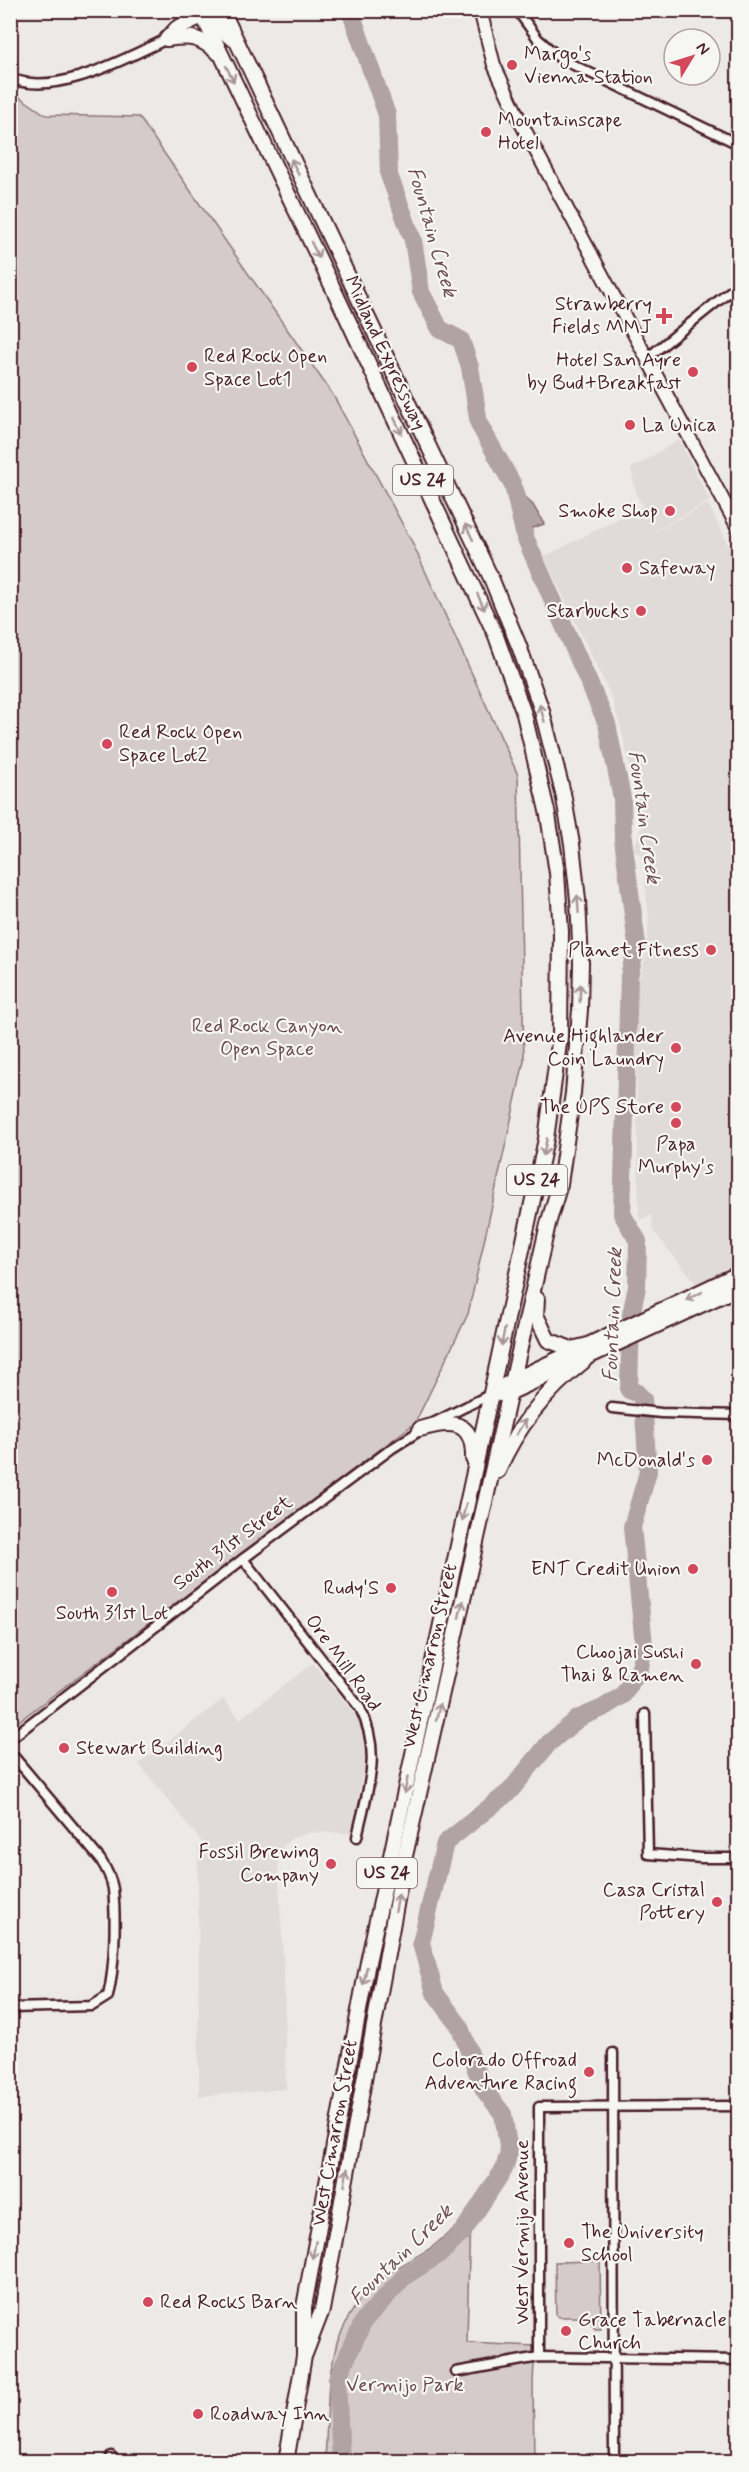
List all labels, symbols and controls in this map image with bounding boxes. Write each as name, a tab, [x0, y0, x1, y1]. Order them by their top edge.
north arrow	[662, 27, 722, 87]
text: N	[691, 38, 714, 59]
place label: Margo's Vienna Station	[524, 41, 653, 91]
marker: Margo's Vienna Station	[505, 58, 519, 72]
one-way arrow	[224, 65, 236, 83]
place label: Mountainscape Hotel	[498, 107, 622, 157]
marker: Mountainscape Hotel	[479, 125, 493, 139]
one-way arrow	[289, 158, 300, 176]
water label: Fountain Creek	[400, 164, 464, 302]
one-way arrow	[309, 240, 321, 258]
street label: Midland Expressway	[337, 271, 433, 435]
place label: Strawberry Fields MMJ	[552, 291, 652, 341]
marker: Strawberry Fields MMJ	[657, 309, 671, 323]
place label: Red Rock Open Space Lot1	[204, 343, 327, 393]
place label: Hotel San Ayre by Bud+Breakfast	[527, 347, 681, 397]
marker: Red Rock Open Space Lot1	[185, 360, 199, 374]
marker: Hotel San Ayre by Bud+Breakfast	[686, 365, 700, 379]
place label: La Unica	[642, 412, 717, 439]
one-way arrow	[392, 417, 404, 435]
marker: La Unica	[623, 418, 637, 432]
road number: US 24	[393, 465, 453, 495]
place label: Smoke Shop	[558, 498, 658, 525]
marker: Smoke Shop	[663, 504, 677, 518]
one-way arrow	[463, 524, 475, 542]
place label: Safeway	[639, 555, 715, 582]
marker: Safeway	[620, 561, 634, 575]
one-way arrow	[476, 593, 488, 611]
place label: Starbucks	[547, 598, 629, 625]
marker: Starbucks	[634, 604, 648, 618]
one-way arrow	[536, 704, 547, 723]
place label: Red Rock Open Space Lot2	[119, 719, 242, 769]
marker: Red Rock Open Space Lot2	[100, 737, 114, 751]
water label: Fountain Creek	[621, 749, 667, 887]
one-way arrow	[573, 895, 584, 915]
place label: Planet Fitness	[568, 937, 699, 964]
marker: Planet Fitness	[704, 943, 718, 957]
one-way arrow	[574, 984, 586, 1004]
park label: Red Rock Canyon Open Space	[192, 1013, 343, 1063]
place label: Avenue Highlander Coin Laundry	[503, 1023, 664, 1073]
marker: Avenue Highlander Coin Laundry	[669, 1041, 683, 1055]
place label: The UPS Store	[540, 1094, 664, 1121]
marker: The UPS Store	[669, 1100, 683, 1114]
marker: Papa Murphy's	[669, 1116, 683, 1130]
place label: Papa Murphy's	[638, 1131, 714, 1181]
one-way arrow	[538, 1137, 550, 1156]
road number: US 24	[507, 1165, 567, 1195]
water label: Fountain Creek	[597, 1246, 629, 1383]
one-way arrow	[685, 1290, 703, 1302]
one-way arrow	[497, 1327, 508, 1346]
one-way arrow	[516, 1419, 528, 1436]
place label: McDonald's	[597, 1447, 695, 1474]
marker: McDonald's	[700, 1453, 714, 1467]
street label: South 31st Street	[168, 1489, 298, 1597]
one-way arrow	[458, 1502, 469, 1522]
place label: ENT Credit Union	[531, 1556, 681, 1583]
street label: West Cimarron Street	[396, 1561, 464, 1751]
marker: ENT Credit Union	[686, 1562, 700, 1576]
place label: Rudy'S	[324, 1575, 379, 1602]
marker: Rudy'S	[384, 1581, 398, 1595]
marker: South 31st Lot	[105, 1585, 119, 1599]
one-way arrow	[456, 1599, 467, 1619]
place label: South 31st Lot	[56, 1600, 168, 1627]
street label: Ore Mill Road	[299, 1609, 387, 1717]
place label: Choojai Sushi Thai & Ramen	[561, 1639, 684, 1689]
marker: Choojai Sushi Thai & Ramen	[689, 1657, 703, 1671]
one-way arrow	[432, 1703, 444, 1722]
place label: Stewart Building	[76, 1735, 223, 1762]
marker: Stewart Building	[57, 1741, 71, 1755]
one-way arrow	[399, 1775, 411, 1794]
place label: Fossil Brewing Company	[198, 1839, 319, 1889]
marker: Fossil Brewing Company	[324, 1857, 338, 1871]
road number: US 24	[357, 1858, 417, 1888]
place label: Casa Cristal Pottery	[602, 1877, 705, 1927]
one-way arrow	[392, 1894, 403, 1913]
marker: Casa Cristal Pottery	[710, 1895, 724, 1909]
one-way arrow	[359, 1966, 370, 1985]
street label: West Cimarron Street	[305, 2038, 365, 2228]
place label: Colorado Offroad Adventure Racing	[425, 2047, 577, 2099]
marker: Colorado Offroad Adventure Racing	[582, 2065, 596, 2079]
street label: West Vermijo Avenue	[509, 2139, 536, 2325]
one-way arrow	[341, 2168, 352, 2188]
water label: Fountain Creek	[343, 2197, 460, 2312]
place label: The University School	[581, 2219, 704, 2269]
marker: The University School	[562, 2236, 576, 2250]
one-way arrow	[308, 2240, 319, 2260]
place label: Red Rocks Barn	[160, 2289, 298, 2316]
marker: Red Rocks Barn	[141, 2295, 155, 2309]
place label: Grace Tabernacle Church	[578, 2307, 727, 2357]
marker: Grace Tabernacle Church	[559, 2324, 573, 2338]
park label: Vermijo Park	[346, 2372, 464, 2399]
place label: Roadway Inn	[210, 2401, 330, 2428]
marker: Roadway Inn	[191, 2407, 205, 2421]

